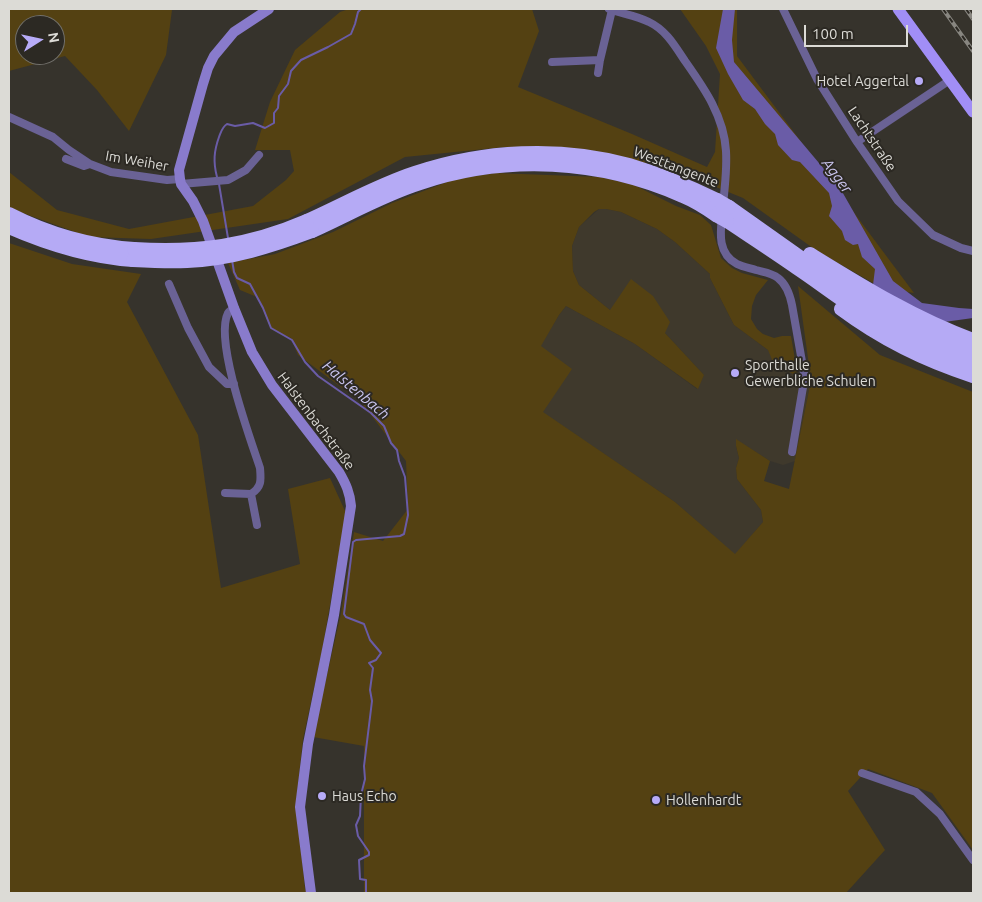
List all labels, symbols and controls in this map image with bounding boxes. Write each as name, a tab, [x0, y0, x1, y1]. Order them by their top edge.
north arrow	[15, 15, 65, 65]
scale bar	[807, 15, 911, 47]
text: 100 m	[812, 25, 854, 42]
text: N	[45, 31, 63, 44]
place label: Hotel Aggertal	[816, 73, 909, 89]
marker: Hotel Aggertal	[913, 75, 925, 87]
street label: Lachtstraße	[844, 103, 900, 175]
street label: Westtangente	[631, 143, 721, 191]
street label: Im Weiher	[104, 147, 170, 175]
water label: Agger	[818, 155, 856, 197]
water label: Halstenbach	[319, 357, 393, 423]
place label: Sporthalle Gewerbliche Schulen	[745, 357, 876, 390]
marker: Sporthalle Gewerbliche Schulen	[729, 367, 741, 379]
street label: Halstenbachstraße	[274, 369, 358, 473]
place label: Haus Echo	[332, 788, 397, 804]
marker: Haus Echo	[316, 790, 328, 802]
place label: Hollenhardt	[666, 792, 741, 808]
marker: Hollenhardt	[650, 794, 662, 806]

